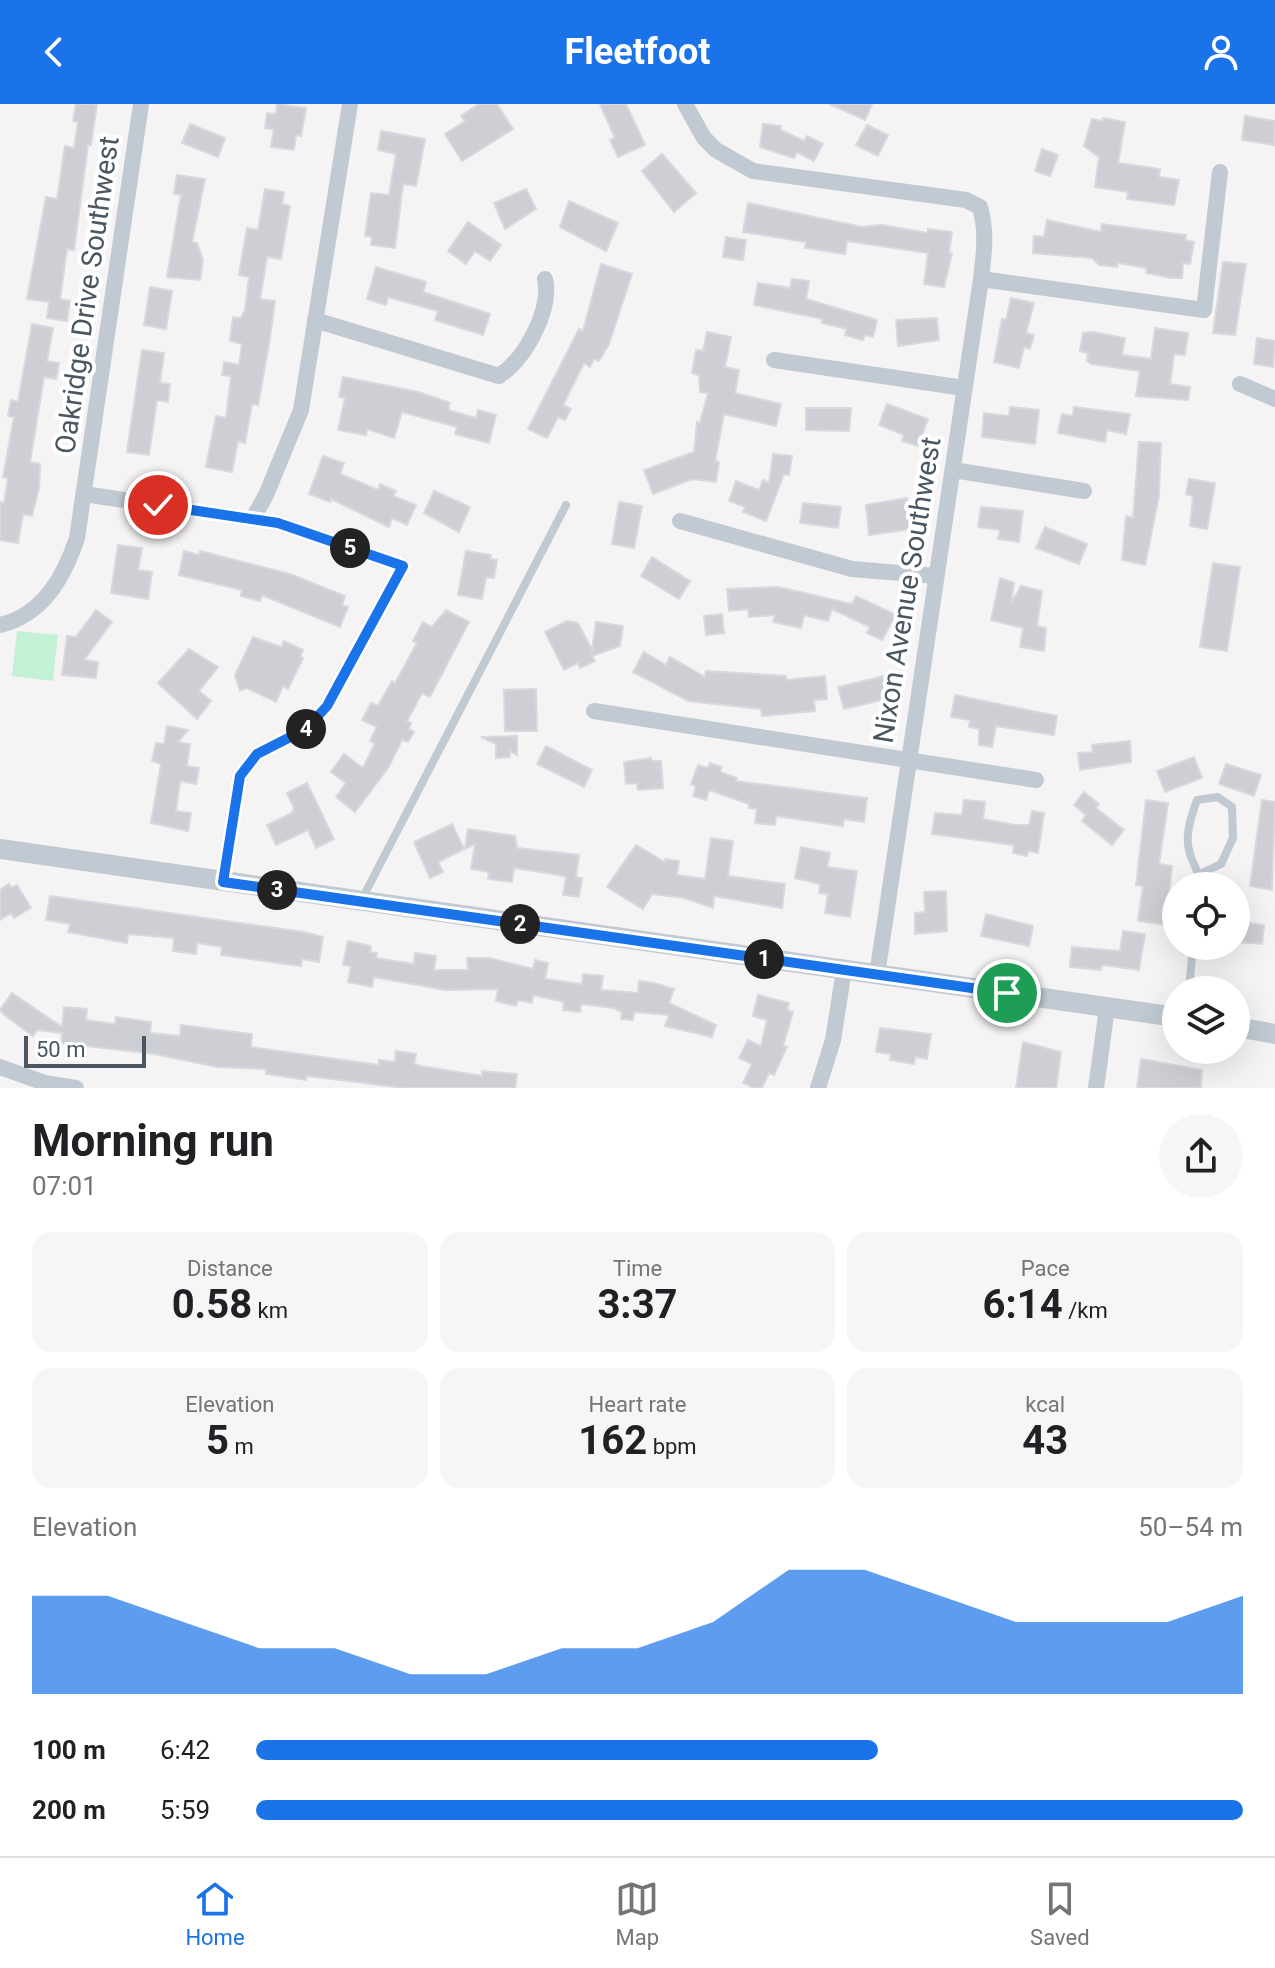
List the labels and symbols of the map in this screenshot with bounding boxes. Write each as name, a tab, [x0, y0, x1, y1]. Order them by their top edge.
street label: Oakridge Drive Southwest	[48, 134, 126, 456]
street label: Nixon Avenue Southwest	[867, 435, 947, 745]
pin	[124, 471, 192, 539]
pin: 5	[330, 528, 370, 568]
pin: 4	[286, 709, 326, 749]
pin: 3	[257, 870, 297, 910]
pin: 2	[500, 904, 540, 944]
pin: 1	[744, 939, 784, 979]
pin	[973, 959, 1041, 1027]
scale bar	[24, 1032, 146, 1068]

